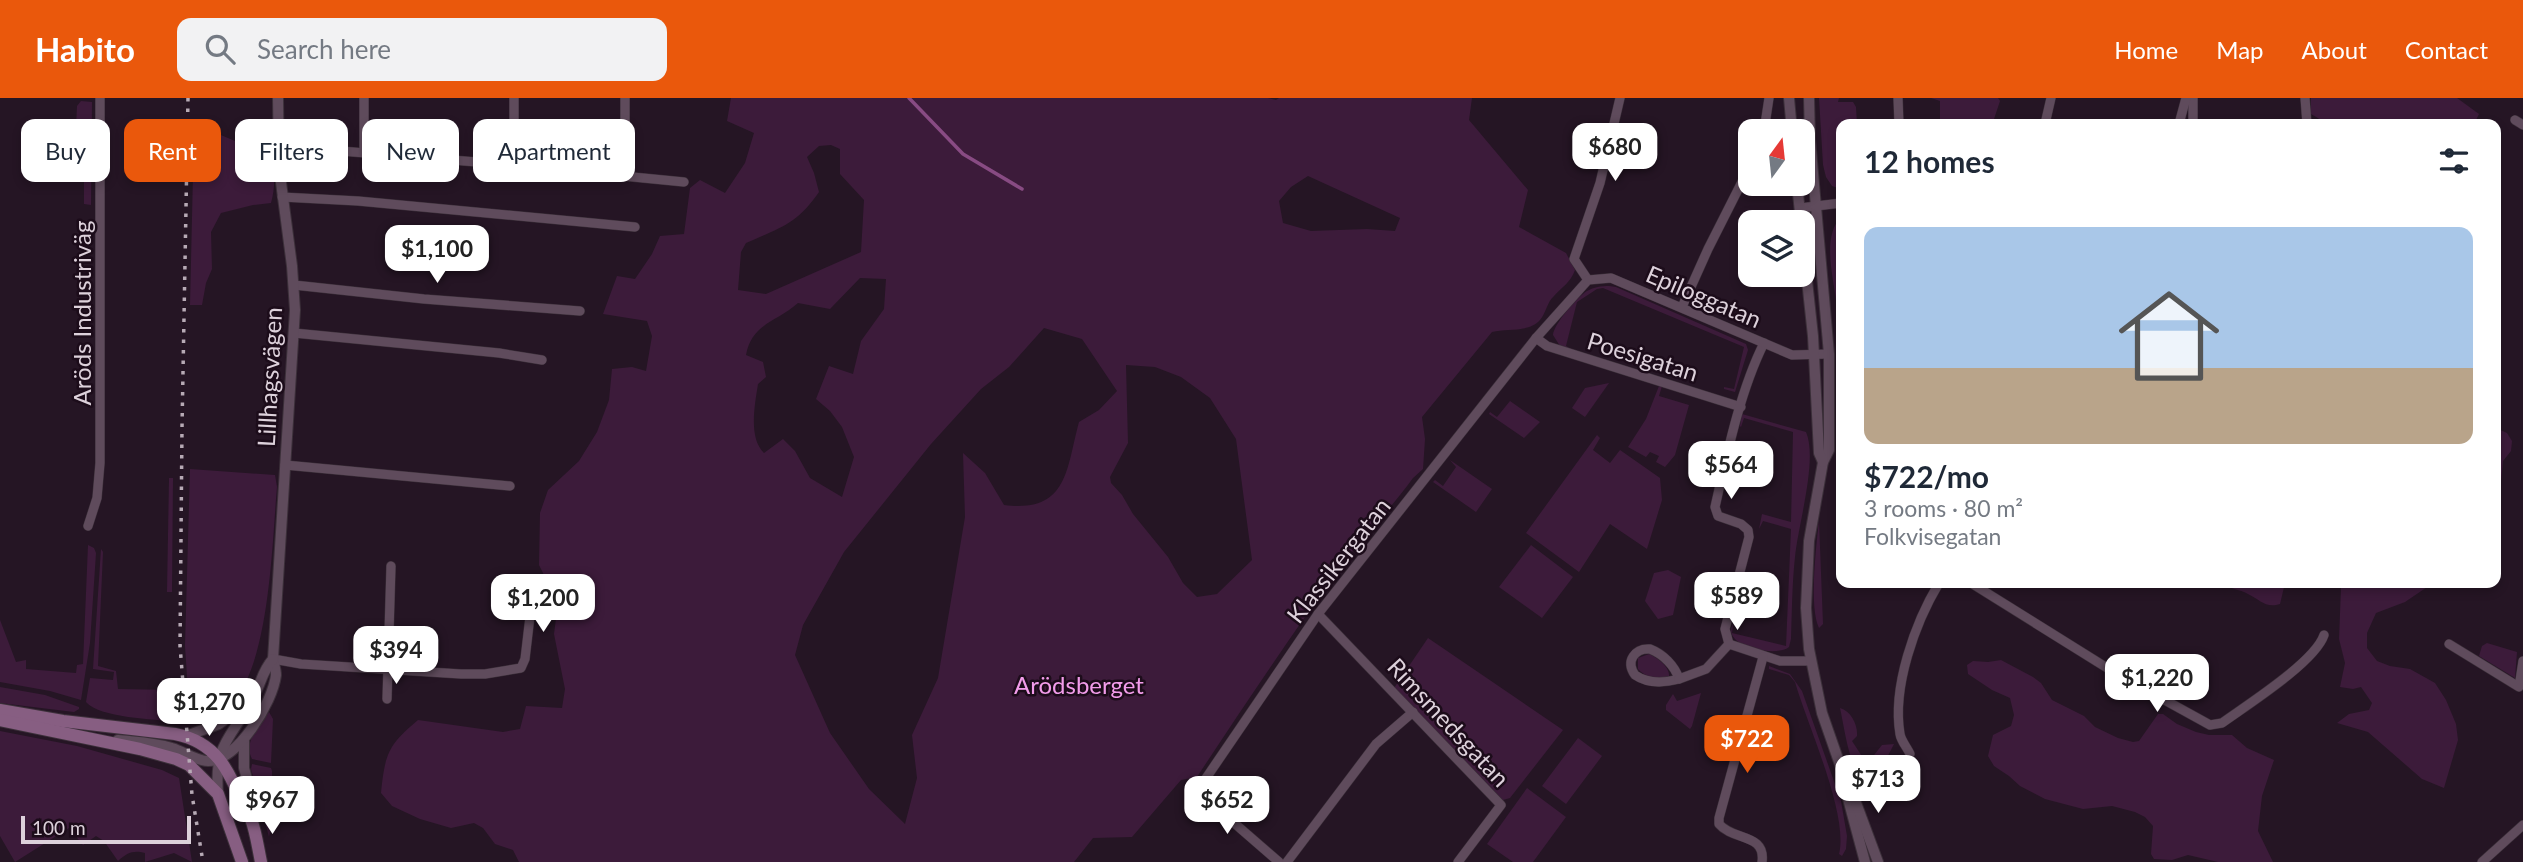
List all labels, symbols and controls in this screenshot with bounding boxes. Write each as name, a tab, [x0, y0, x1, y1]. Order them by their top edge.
search box	[177, 18, 667, 81]
text: Habito	[35, 29, 135, 69]
icon: search	[201, 30, 239, 68]
text: Search here	[257, 33, 391, 65]
text: Home	[2114, 35, 2178, 64]
text: Map	[2216, 35, 2264, 64]
text: About	[2302, 35, 2367, 64]
text: Contact	[2405, 35, 2488, 64]
chip: Buy	[21, 119, 110, 182]
chip: Rent	[124, 119, 221, 182]
chip: Filters	[235, 119, 348, 182]
chip: New	[362, 119, 459, 182]
chip: Apartment	[473, 119, 635, 182]
north arrow	[1738, 119, 1815, 196]
map controls	[1738, 119, 1815, 287]
pin: $680	[1574, 123, 1656, 183]
text: $680	[1588, 132, 1642, 160]
icon: filters	[2435, 142, 2473, 180]
text: 12 homes	[1864, 143, 1995, 179]
button: layers	[1738, 210, 1815, 287]
street label: Aröds Industriväg	[67, 221, 96, 405]
pin: $1,100	[380, 226, 494, 285]
text: $1,100	[401, 234, 473, 262]
street label: Epiloggatan	[1642, 259, 1766, 333]
icon: home	[2106, 273, 2232, 399]
street label: Lillhagsvägen	[251, 306, 287, 448]
street label: Poesigatan	[1584, 325, 1702, 387]
pin: $564	[1690, 442, 1772, 501]
text: $564	[1704, 450, 1758, 478]
text: $722/mo	[1864, 458, 1989, 494]
street label: Klassikergatan	[1280, 492, 1396, 628]
text: 3 rooms · 80 m²	[1864, 494, 2023, 522]
text: Folkvisegatan	[1864, 522, 2001, 550]
pin: $589	[1696, 573, 1778, 632]
pin: $1,200	[486, 574, 600, 634]
text: $589	[1710, 581, 1764, 609]
text: $1,200	[507, 583, 579, 611]
pin: $394	[355, 626, 437, 686]
text: $394	[369, 635, 423, 663]
street label: Rimsmedsgatan	[1382, 652, 1516, 792]
pin: $1,220	[2100, 654, 2214, 714]
text: $1,220	[2121, 663, 2193, 691]
park label: Arödsberget	[1014, 670, 1144, 699]
pin: $1,270	[152, 678, 266, 738]
text: $1,270	[173, 687, 245, 715]
pin: $722	[1706, 716, 1788, 775]
text: $722	[1720, 724, 1774, 752]
pin: $713	[1837, 756, 1919, 815]
text: $713	[1851, 764, 1905, 792]
pin: $967	[231, 776, 313, 836]
pin: $652	[1186, 776, 1268, 836]
text: $967	[245, 785, 299, 813]
text: $652	[1200, 785, 1254, 813]
scale bar	[21, 813, 191, 845]
text: 100 m	[32, 816, 86, 839]

